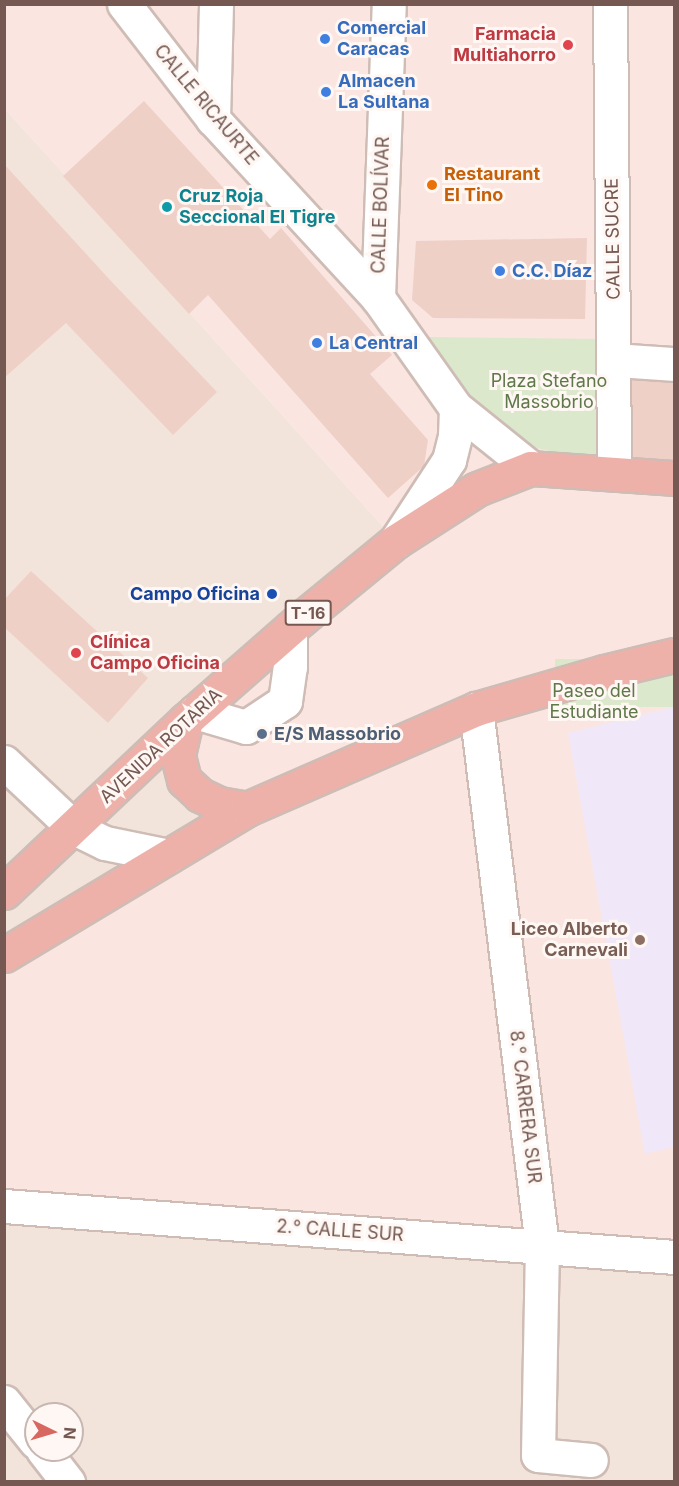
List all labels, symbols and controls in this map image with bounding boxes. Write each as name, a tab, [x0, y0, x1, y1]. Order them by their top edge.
place label: Comercial Caracas	[337, 18, 426, 60]
place label: Farmacia Multiahorro	[453, 24, 556, 66]
marker: Comercial Caracas	[318, 32, 332, 46]
marker: Farmacia Multiahorro	[561, 38, 575, 52]
street label: CALLE RICAURTE	[149, 41, 263, 169]
place label: Almacen La Sultana	[338, 71, 430, 113]
marker: Almacen La Sultana	[319, 85, 333, 99]
street label: CALLE BOLÍVAR	[368, 136, 394, 274]
place label: Restaurant El Tino	[444, 164, 540, 207]
marker: Restaurant El Tino	[425, 178, 439, 192]
street label: CALLE SUCRE	[601, 178, 625, 300]
place label: Cruz Roja Seccional El Tigre	[179, 186, 335, 228]
marker: Cruz Roja Seccional El Tigre	[160, 200, 174, 214]
place label: C.C. Díaz	[512, 260, 593, 282]
marker: C.C. Díaz	[493, 264, 507, 278]
place label: La Central	[329, 332, 418, 354]
marker: La Central	[310, 336, 324, 350]
park label: Plaza Stefano Massobrio	[491, 371, 607, 413]
place label: Campo Oficina	[130, 583, 260, 605]
marker: Campo Oficina	[265, 587, 279, 601]
road number: T-16	[284, 600, 332, 626]
place label: Clínica Campo Oficina	[90, 632, 220, 674]
marker: Clínica Campo Oficina	[67, 644, 85, 662]
park label: Paseo del Estudiante	[549, 681, 639, 724]
street label: AVENIDA ROTARIA	[96, 684, 226, 808]
place label: E/S Massobrio	[274, 723, 401, 745]
marker: E/S Massobrio	[255, 727, 269, 741]
place label: Liceo Alberto Carnevali	[511, 919, 628, 962]
marker: Liceo Alberto Carnevali	[633, 933, 647, 947]
street label: 8.° CARRERA SUR	[505, 1029, 545, 1185]
street label: 2.° CALLE SUR	[276, 1216, 404, 1246]
north arrow	[24, 1402, 84, 1462]
text: N	[59, 1426, 80, 1440]

